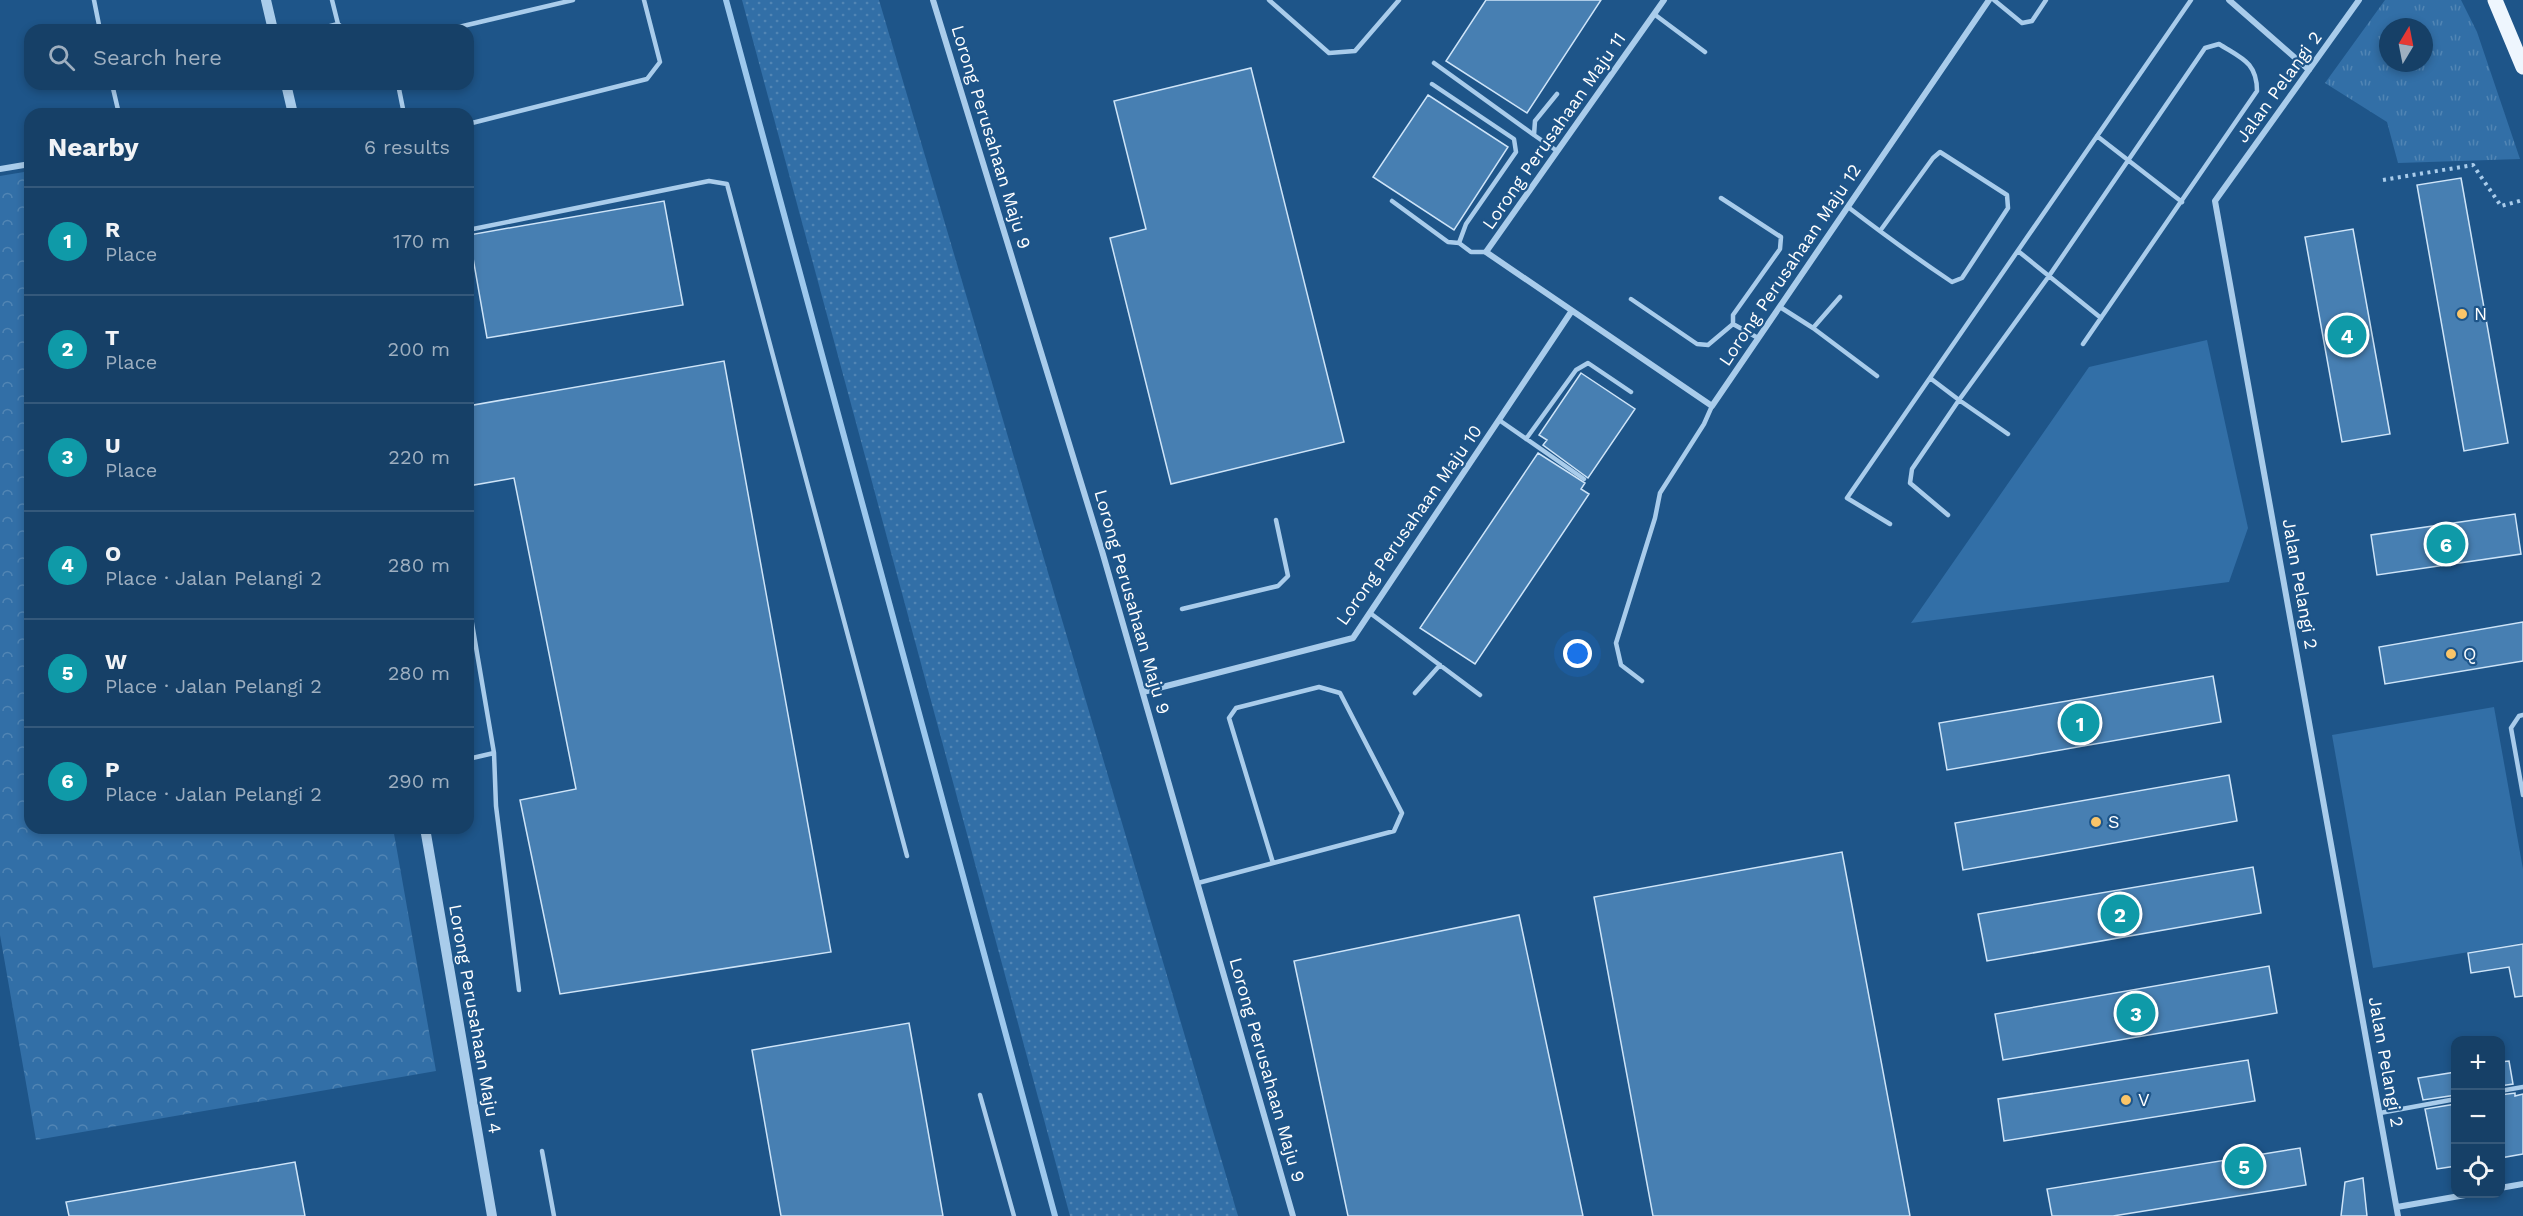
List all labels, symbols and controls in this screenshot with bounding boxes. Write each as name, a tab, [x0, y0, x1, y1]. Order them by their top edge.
north arrow	[2379, 18, 2433, 72]
street label: Lorong Perusahaan Maju 9	[947, 23, 1036, 251]
search box	[24, 24, 474, 90]
street label: Jalan Pelangi 2	[2231, 27, 2326, 146]
street label: Lorong Perusahaan Maju 11	[1478, 28, 1630, 233]
icon: search	[45, 41, 78, 74]
text: Search here	[93, 45, 222, 70]
text: Nearby	[48, 132, 139, 162]
text: 6 results	[364, 135, 450, 159]
street label: Lorong Perusahaan Maju 12	[1714, 160, 1865, 370]
text: R	[105, 217, 120, 242]
text: 1	[63, 229, 72, 253]
text: 170 m	[393, 229, 450, 253]
text: Place	[105, 242, 157, 266]
place label: N	[2474, 303, 2487, 324]
marker: N	[2455, 307, 2469, 321]
pin: 4	[2328, 312, 2366, 358]
text: T	[105, 325, 119, 350]
text: 2	[62, 337, 73, 361]
text: 200 m	[388, 337, 450, 361]
text: Place	[105, 350, 157, 374]
street label: Lorong Perusahaan Maju 10	[1331, 421, 1486, 629]
text: U	[105, 433, 121, 458]
text: 3	[62, 445, 73, 469]
text: 220 m	[388, 445, 450, 469]
text: Place	[105, 458, 157, 482]
street label: Lorong Perusahaan Maju 9	[1090, 487, 1175, 717]
street label: Jalan Pelangi 2	[2279, 517, 2322, 651]
pin: 6	[2426, 522, 2466, 566]
text: O	[105, 541, 121, 566]
text: 4	[61, 553, 74, 577]
text: 280 m	[388, 553, 450, 577]
text: Place · Jalan Pelangi 2	[105, 566, 322, 590]
your location	[1563, 639, 1592, 668]
place label: Q	[2463, 643, 2476, 664]
marker: Q	[2444, 647, 2458, 661]
text: W	[105, 649, 127, 674]
text: 5	[62, 661, 73, 685]
text: 280 m	[388, 661, 450, 685]
text: Place · Jalan Pelangi 2	[105, 674, 322, 698]
pin: 1	[2060, 700, 2100, 746]
text: P	[105, 757, 120, 782]
text: 6	[61, 769, 74, 793]
text: 290 m	[388, 769, 450, 793]
text: Place · Jalan Pelangi 2	[105, 782, 322, 806]
place label: S	[2108, 811, 2120, 832]
marker: S	[2089, 815, 2103, 829]
pin: 2	[2100, 892, 2140, 936]
street label: Lorong Perusahaan Maju 4	[445, 903, 506, 1135]
street label: Lorong Perusahaan Maju 9	[1225, 955, 1310, 1185]
pin: 3	[2116, 990, 2156, 1036]
street label: Jalan Pelangi 2	[2365, 995, 2408, 1129]
map controls	[2451, 1036, 2505, 1198]
button: +	[2451, 1036, 2505, 1090]
place label: V	[2138, 1089, 2150, 1110]
button: −	[2451, 1090, 2505, 1144]
marker: V	[2119, 1093, 2133, 1107]
pin: 5	[2224, 1144, 2264, 1188]
button: locate	[2451, 1144, 2505, 1198]

